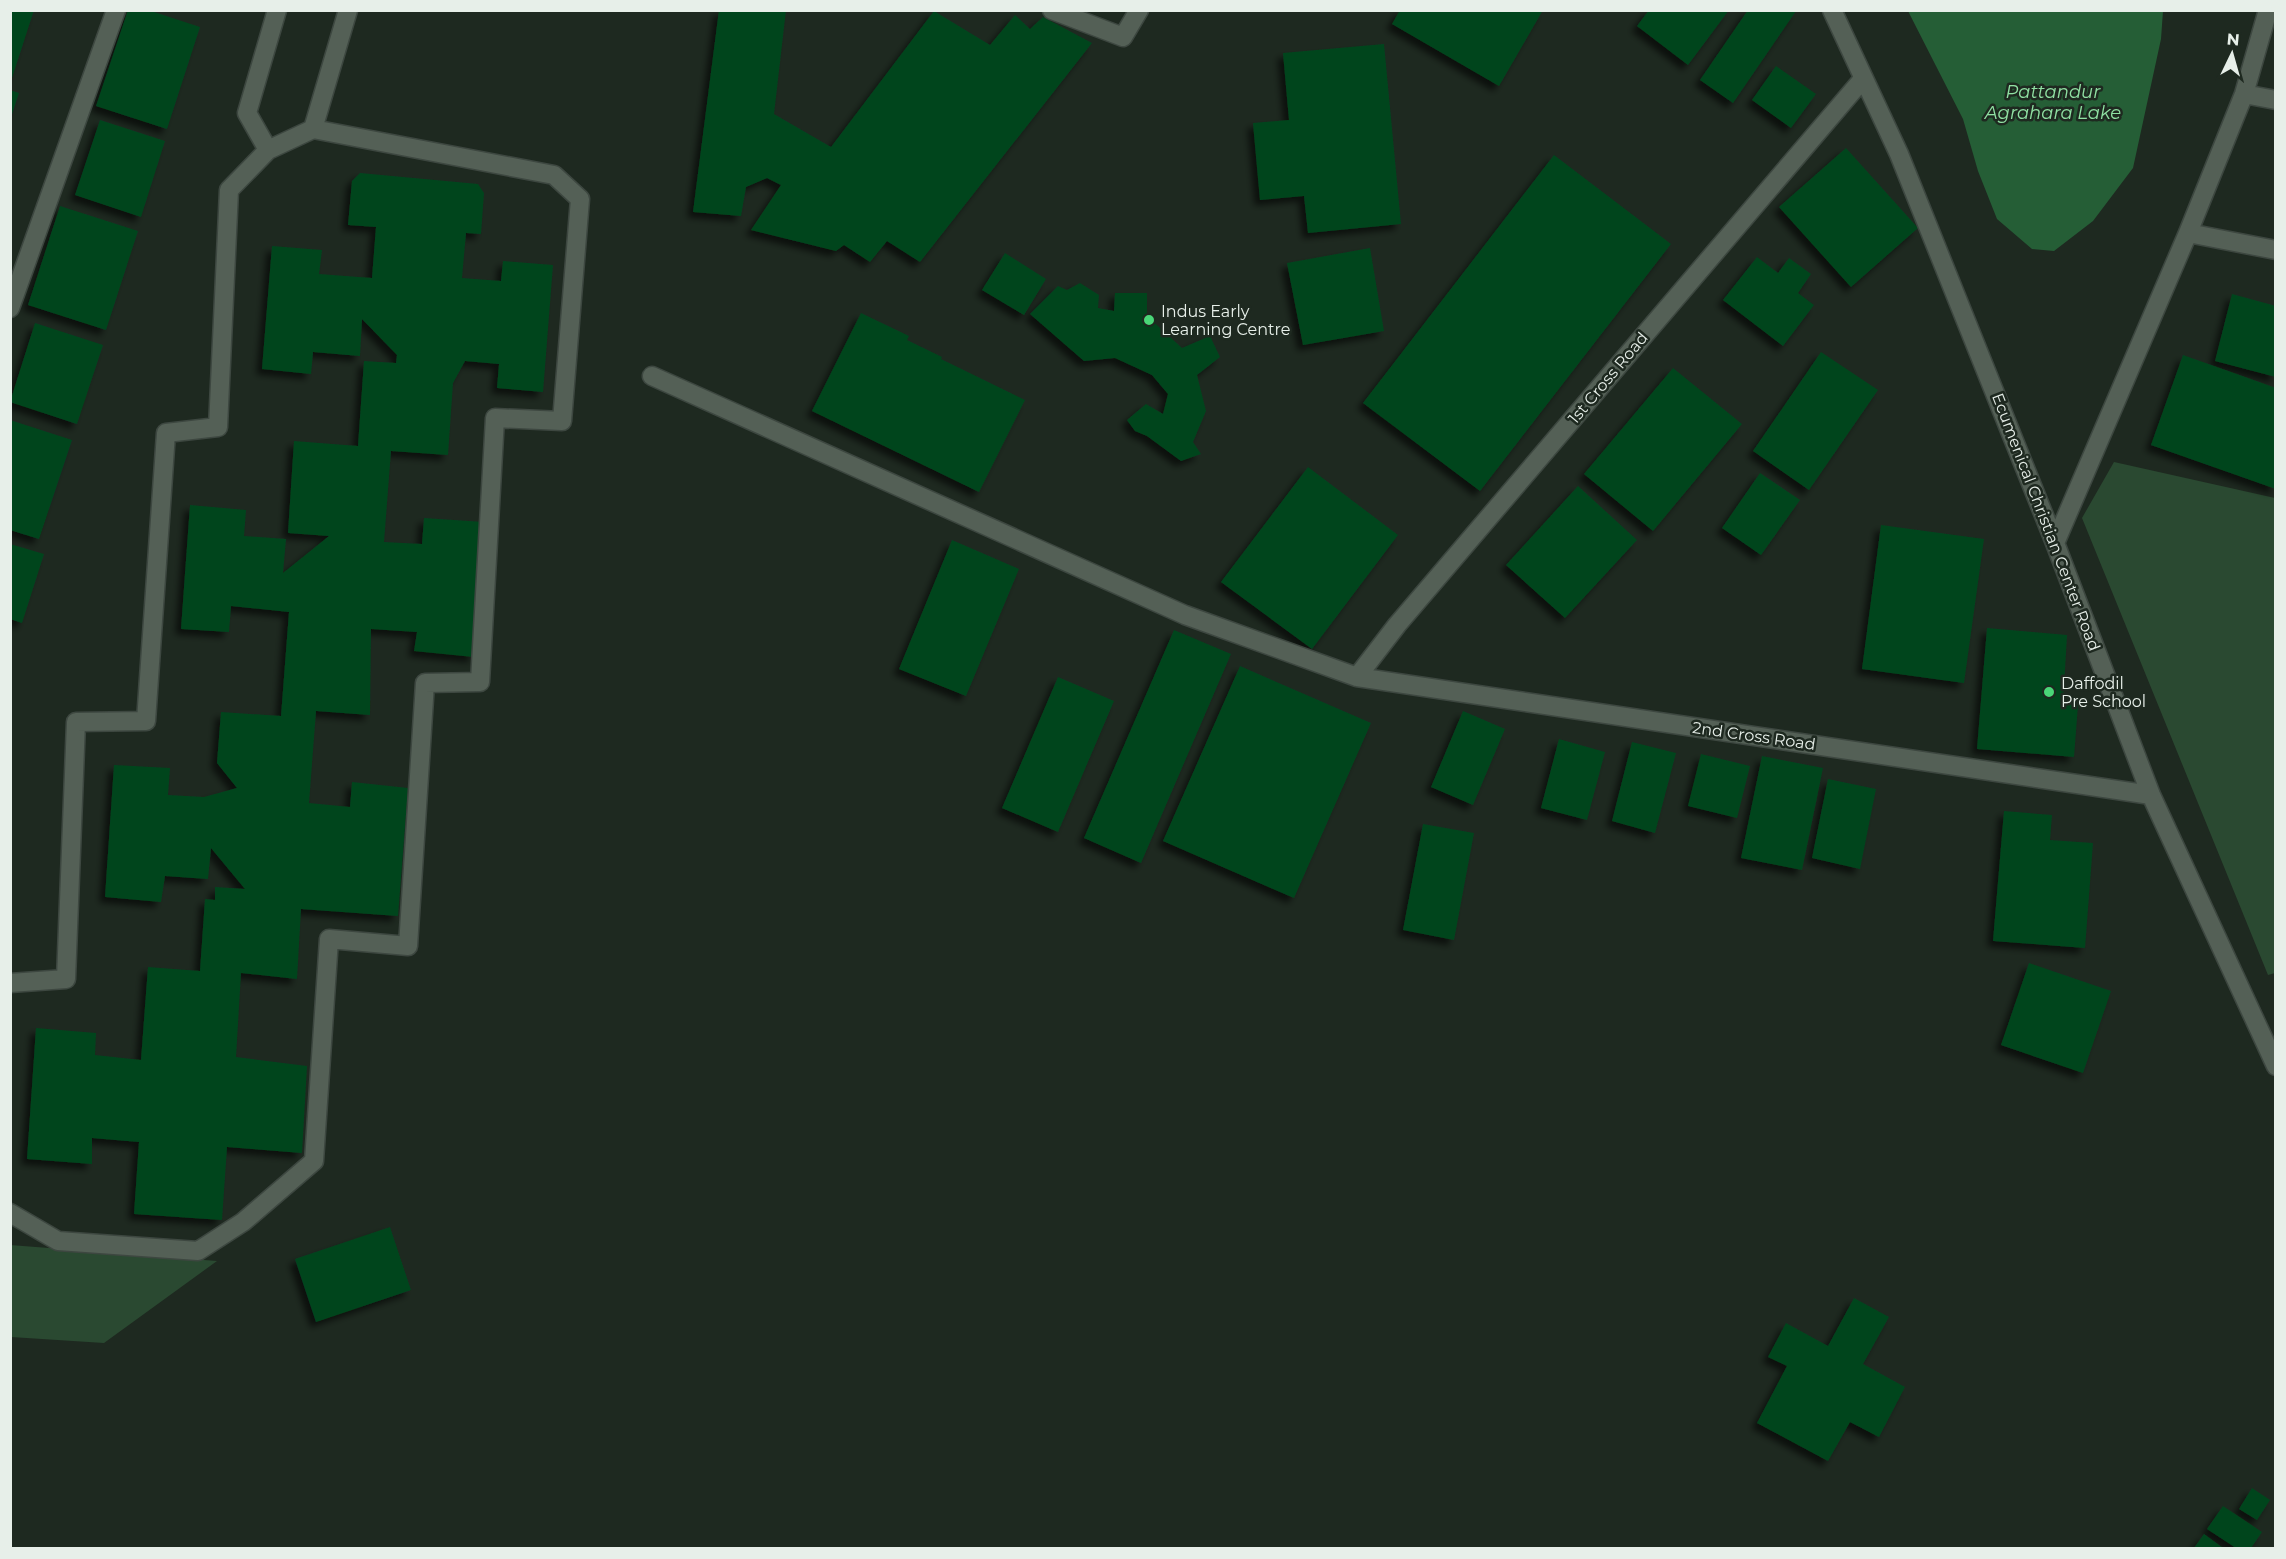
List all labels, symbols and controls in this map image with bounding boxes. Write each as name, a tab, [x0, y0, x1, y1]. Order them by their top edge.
north arrow	[2202, 24, 2262, 84]
text: N	[2226, 30, 2241, 50]
water label: Pattandur Agrahara Lake	[1984, 81, 2121, 124]
place label: Indus Early Learning Centre	[1161, 302, 1290, 339]
marker: Indus Early Learning Centre	[1142, 313, 1156, 327]
street label: 1st Cross Road	[1564, 328, 1652, 428]
street label: Ecumenical Christian Center Road	[1988, 390, 2104, 654]
place label: Daffodil Pre School	[2061, 674, 2146, 711]
marker: Daffodil Pre School	[2042, 685, 2056, 699]
street label: 2nd Cross Road	[1691, 718, 1817, 754]

